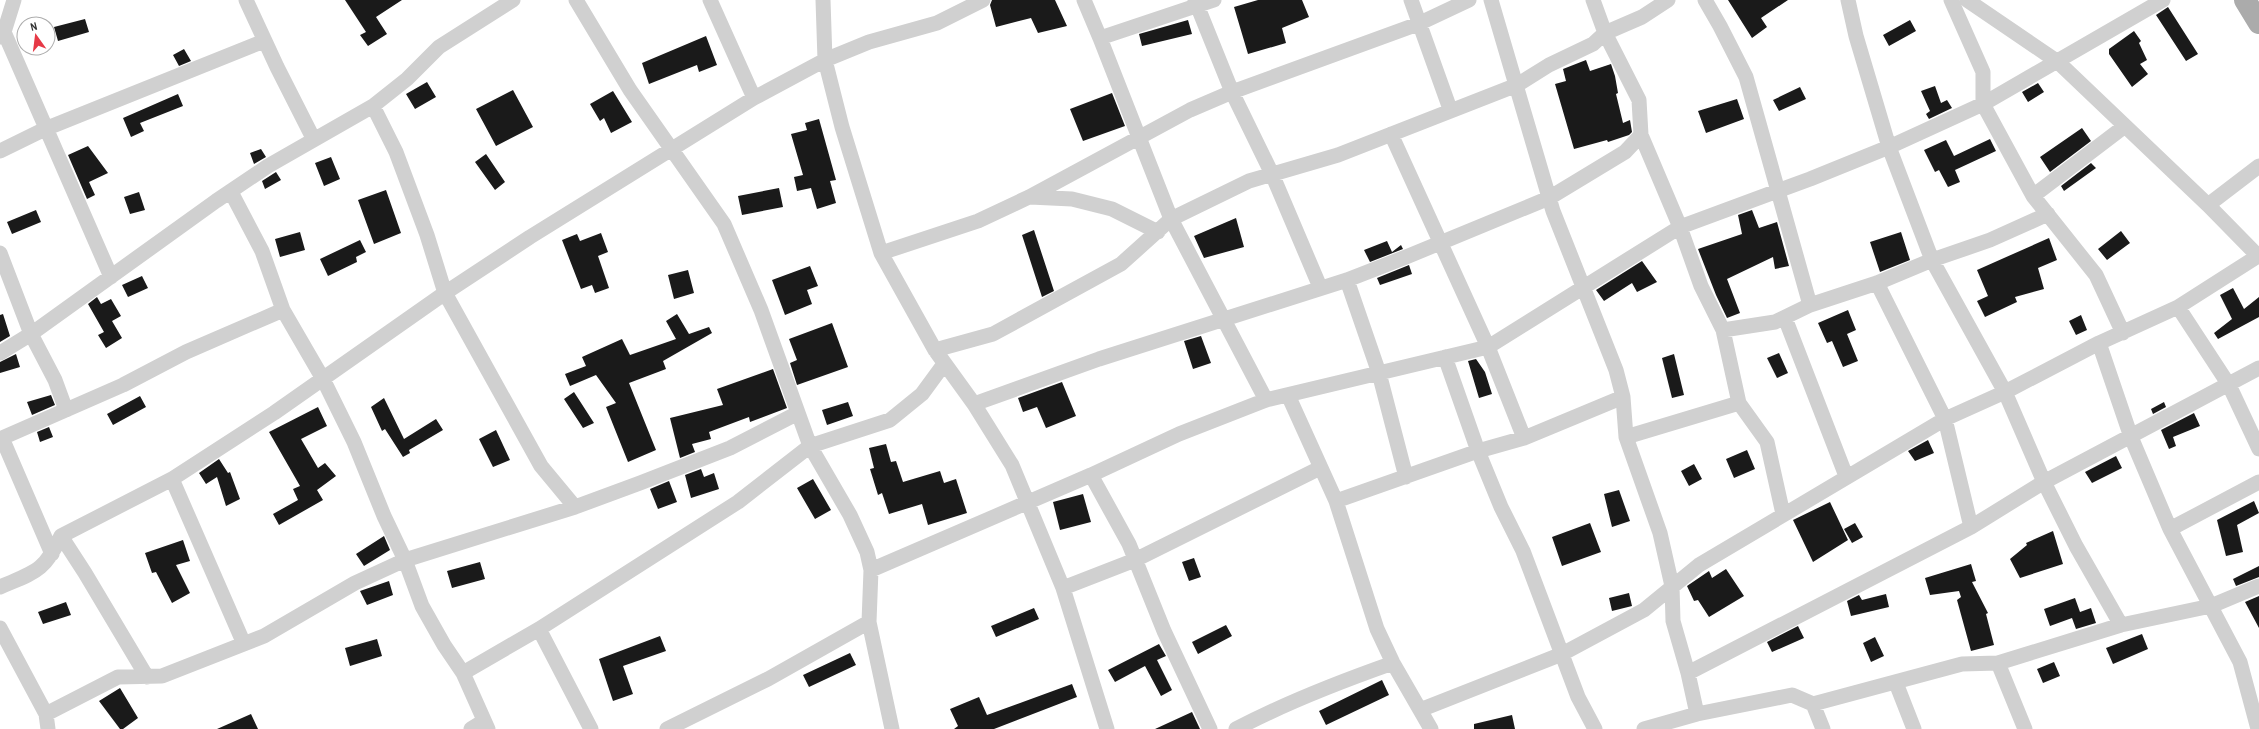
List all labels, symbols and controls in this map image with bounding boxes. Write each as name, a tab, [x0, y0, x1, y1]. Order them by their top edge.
north arrow	[16, 16, 56, 56]
text: N	[29, 19, 38, 34]

